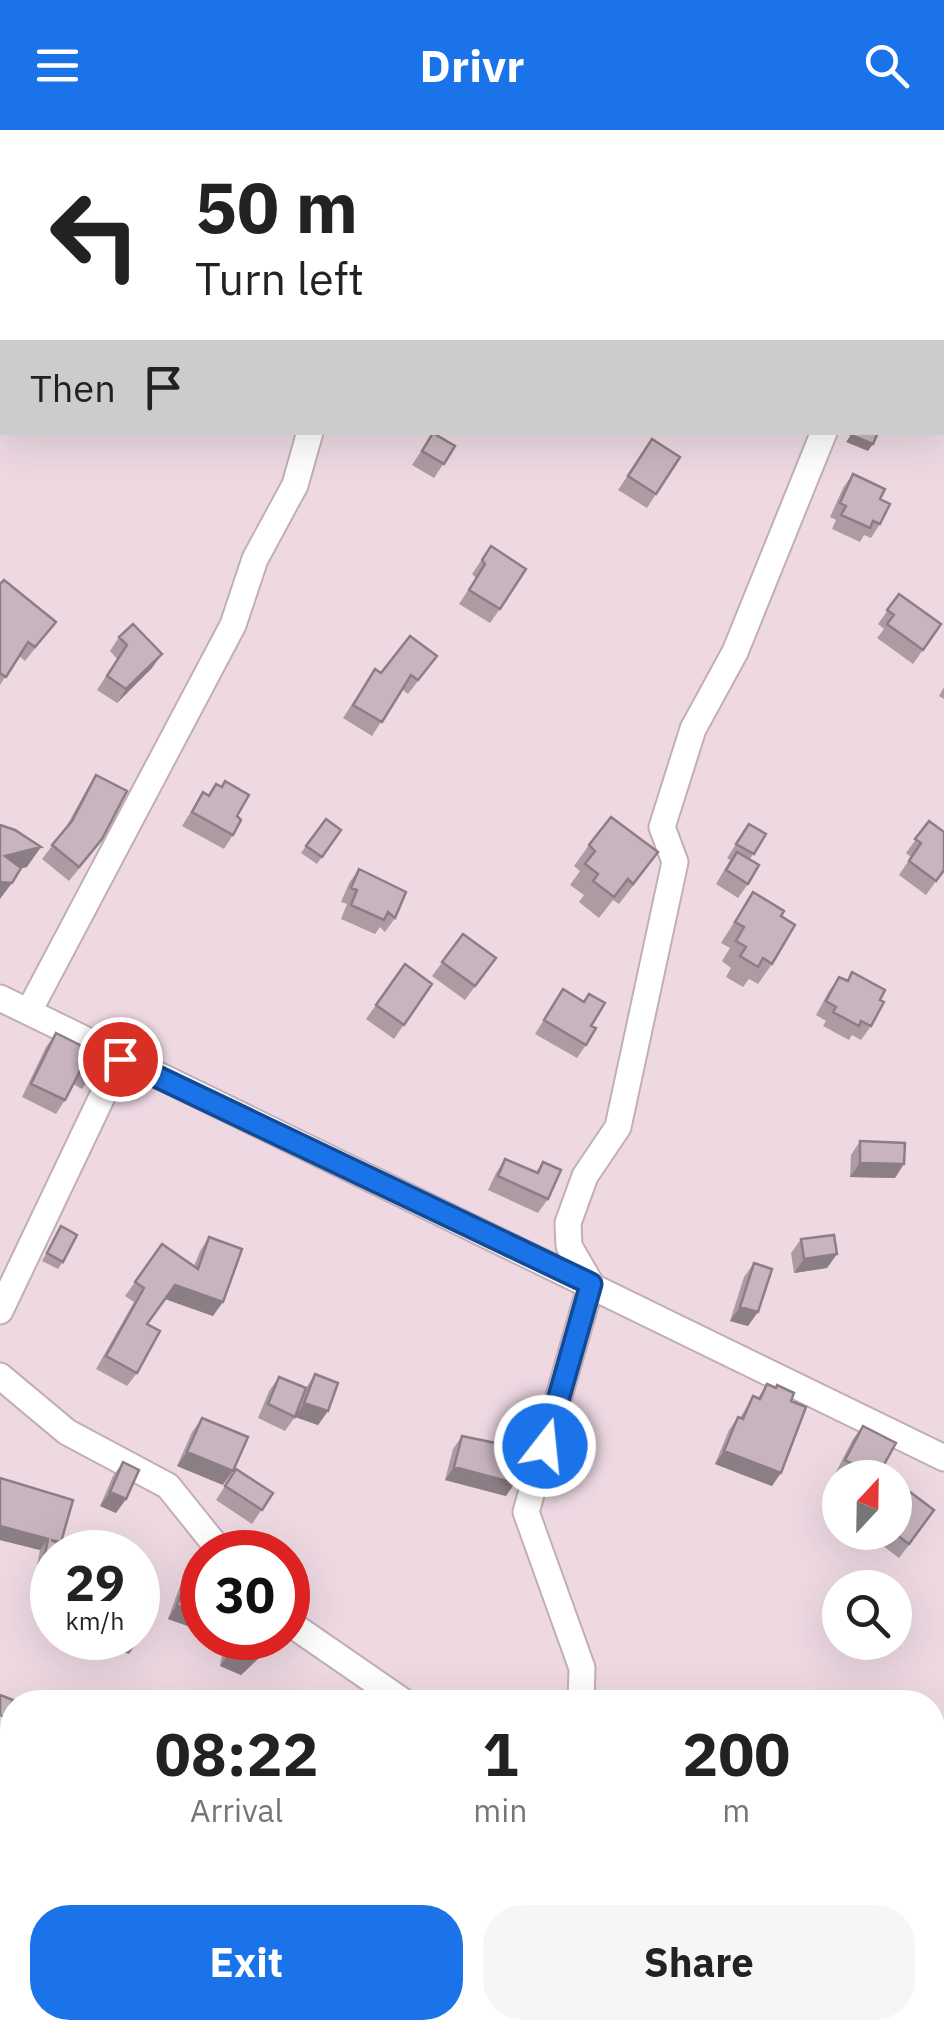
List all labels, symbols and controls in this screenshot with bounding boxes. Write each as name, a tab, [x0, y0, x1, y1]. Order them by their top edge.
text: Drivr	[420, 36, 524, 94]
icon: menu	[30, 38, 85, 93]
icon: search	[859, 38, 914, 93]
text: 50 m	[195, 161, 358, 252]
icon: left	[30, 170, 160, 300]
text: Turn left	[195, 249, 364, 307]
icon: arrive	[136, 360, 191, 415]
text: Then	[30, 363, 116, 412]
pin	[78, 1017, 163, 1102]
icon: arrive	[93, 1032, 148, 1087]
position arrow	[493, 1394, 597, 1498]
north arrow	[822, 1460, 912, 1550]
map controls	[822, 1460, 912, 1660]
speed limit sign: 30	[180, 1530, 310, 1660]
text: 29	[65, 1550, 125, 1615]
button: search	[822, 1570, 912, 1660]
text: km/h	[66, 1604, 124, 1637]
text: 08:22	[155, 1714, 319, 1793]
text: 1	[482, 1714, 518, 1793]
text: 200	[682, 1714, 790, 1793]
text: Arrival	[190, 1789, 283, 1831]
text: min	[473, 1789, 527, 1831]
text: m	[722, 1789, 750, 1831]
button: Exit	[30, 1905, 463, 2020]
button: Share	[483, 1905, 915, 2020]

